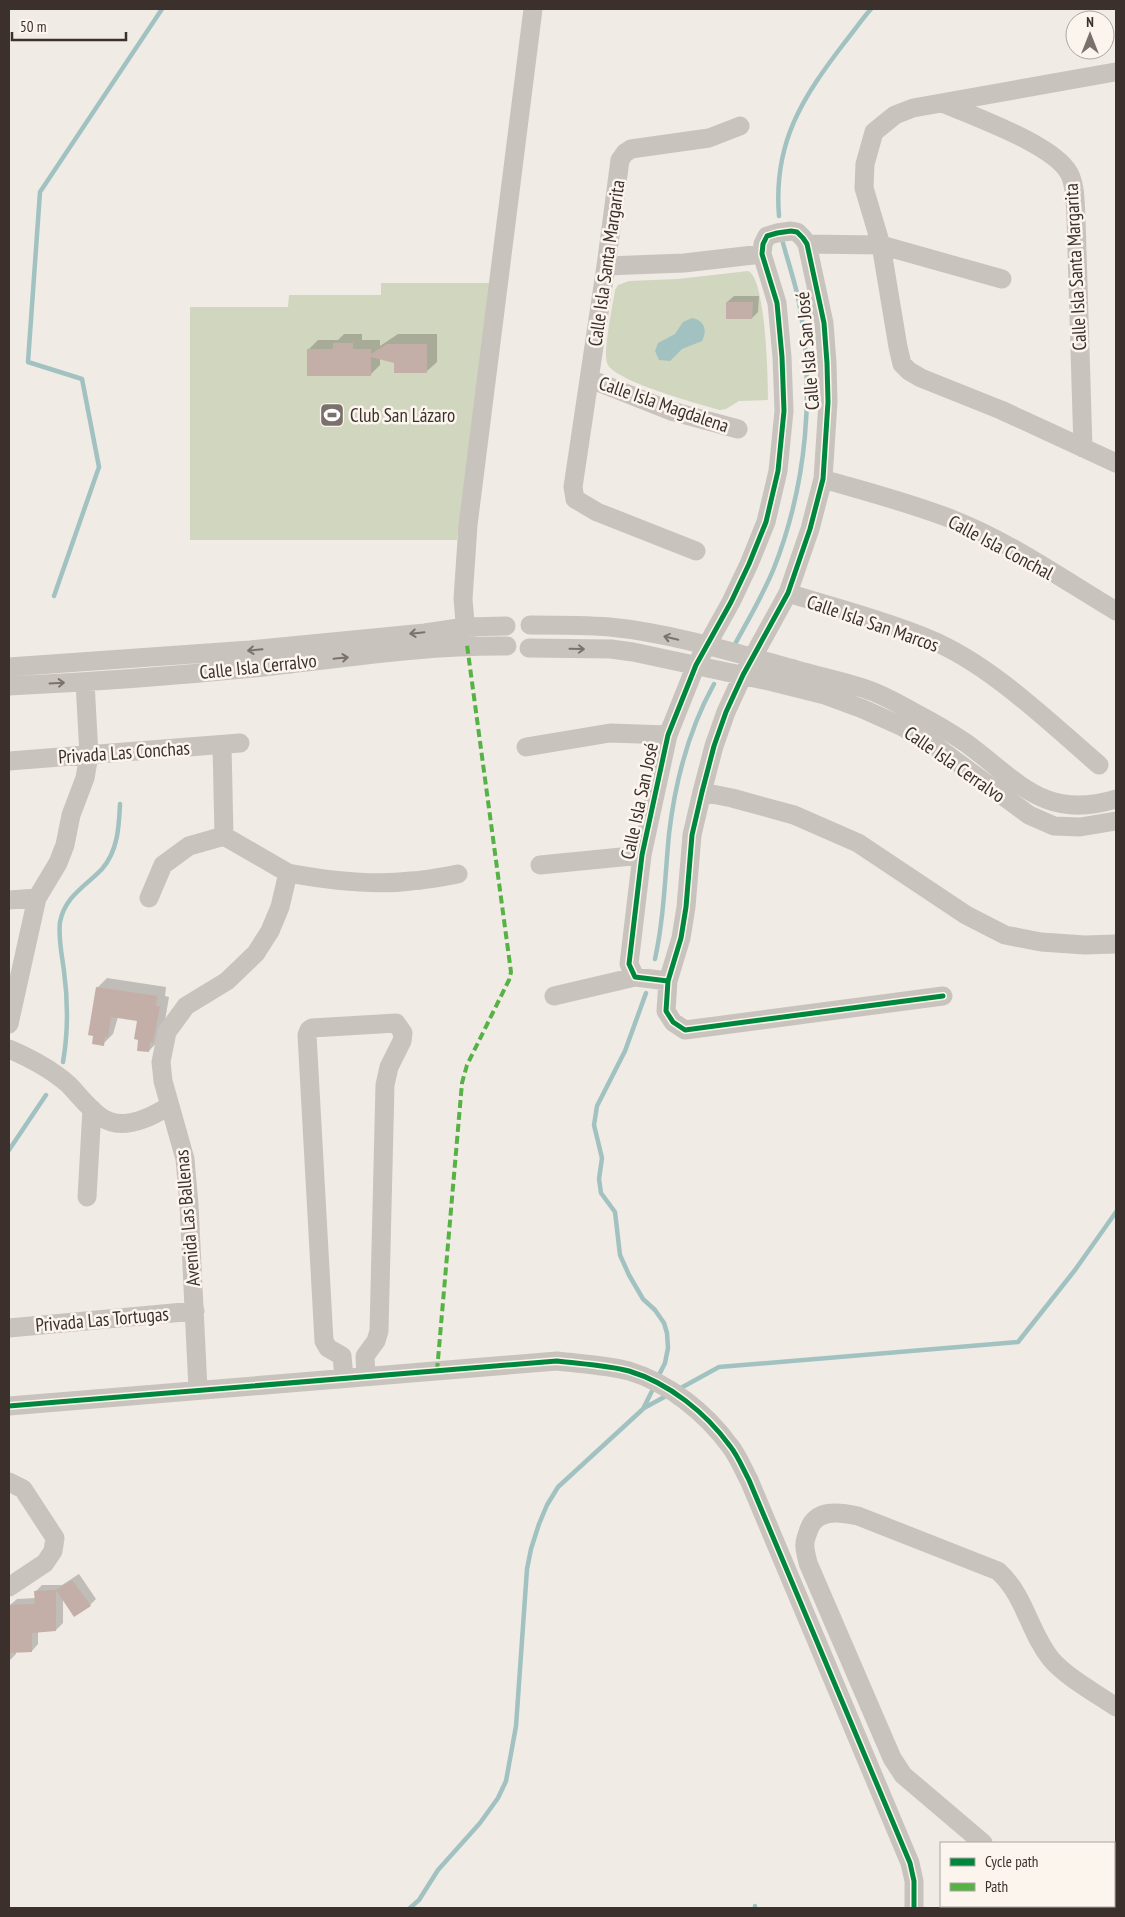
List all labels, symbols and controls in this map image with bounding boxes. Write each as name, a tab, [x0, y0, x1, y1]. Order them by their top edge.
scale bar	[12, 10, 126, 42]
north arrow	[1065, 10, 1115, 60]
text: N	[1086, 13, 1094, 31]
text: 50 m	[20, 17, 46, 36]
street label: Calle Isla Santa Margarita	[582, 178, 630, 348]
street label: Calle Isla Santa Margarita	[1059, 183, 1091, 351]
street label: Calle Isla San José	[790, 291, 824, 411]
street label: Calle Isla Magdalena	[596, 371, 732, 437]
sports icon: Club San Lázaro	[319, 402, 345, 428]
place label: Club San Lázaro	[350, 403, 455, 427]
street label: Calle Isla Conchal	[944, 509, 1058, 585]
street label: Calle Isla San Marcos	[804, 589, 942, 657]
one-way arrow	[409, 629, 425, 638]
one-way arrow	[664, 633, 680, 642]
one-way arrow	[569, 644, 585, 654]
one-way arrow	[248, 645, 264, 654]
street label: Calle Isla Cerralvo	[198, 648, 318, 684]
one-way arrow	[333, 653, 349, 663]
one-way arrow	[49, 679, 65, 688]
street label: Calle Isla Cerralvo	[900, 720, 1010, 808]
street label: Privada Las Conchas	[57, 735, 191, 769]
street label: Calle Isla San José	[615, 740, 663, 862]
street label: Avenida Las Ballenas	[169, 1149, 205, 1287]
street label: Privada Las Tortugas	[34, 1301, 170, 1337]
legend	[940, 1842, 1115, 1907]
text: Cycle path	[985, 1852, 1038, 1871]
text: Path	[985, 1877, 1008, 1896]

